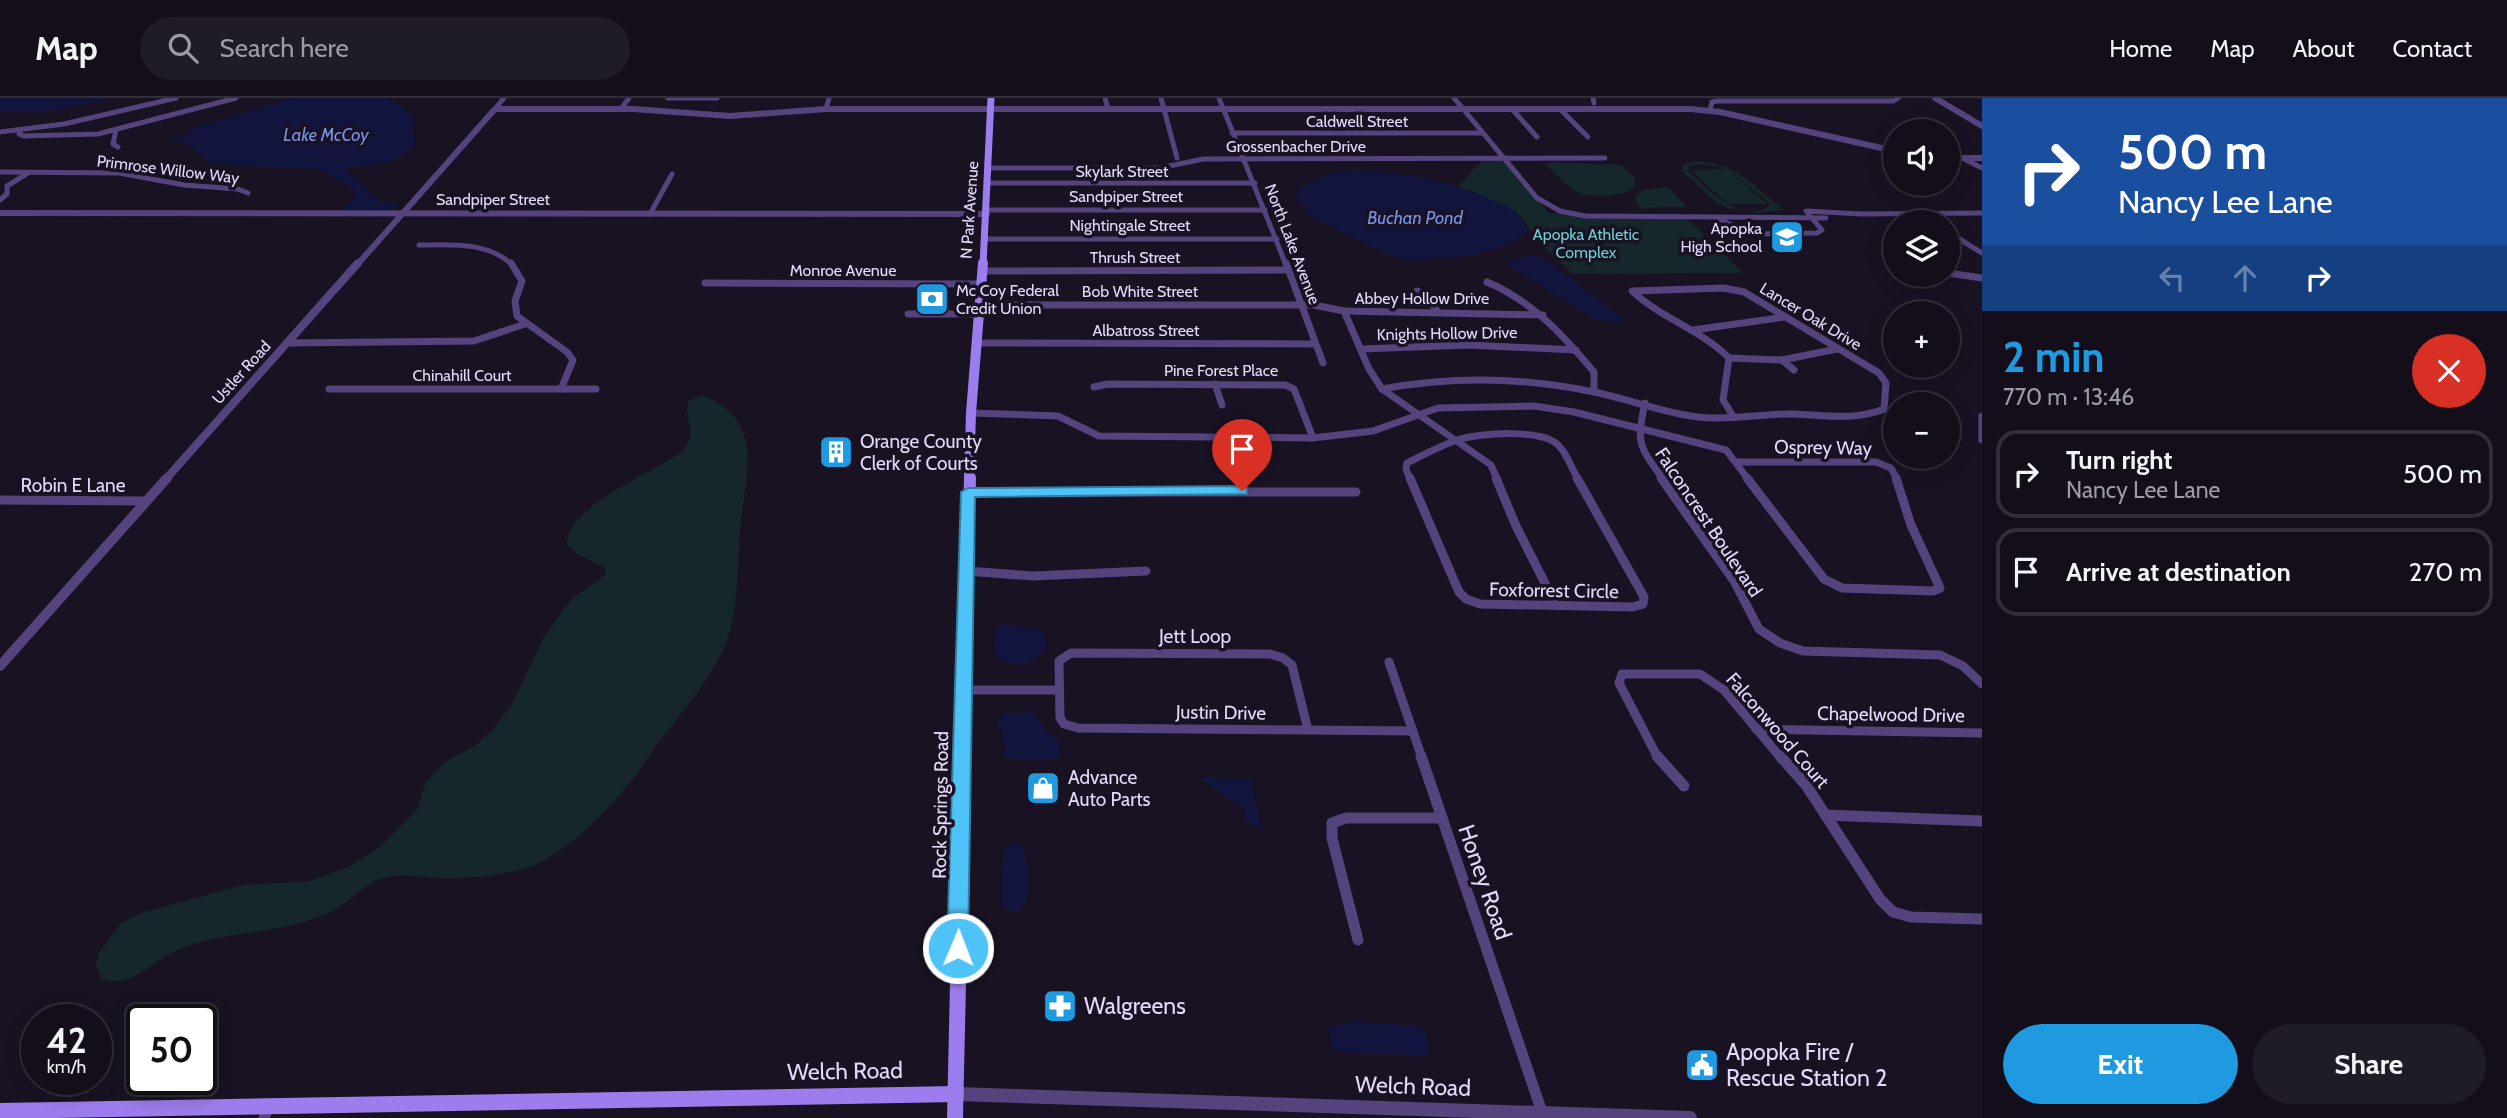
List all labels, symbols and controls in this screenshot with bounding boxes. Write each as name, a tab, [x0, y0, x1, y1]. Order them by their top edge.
search box	[140, 17, 630, 80]
text: Map	[35, 28, 98, 68]
icon: search	[164, 29, 202, 67]
text: Search here	[220, 32, 349, 64]
text: Home	[2109, 34, 2172, 63]
text: Map	[2210, 34, 2255, 63]
text: About	[2293, 34, 2355, 63]
text: Contact	[2393, 34, 2472, 63]
street label: Caldwell Street	[1306, 112, 1409, 131]
map controls	[1883, 119, 1960, 469]
button: sound	[1883, 119, 1960, 196]
text: 500 m	[2118, 122, 2267, 181]
water label: Lake McCoy	[283, 124, 369, 146]
icon: right	[2003, 126, 2094, 217]
street label: Grossenbacher Drive	[1226, 137, 1366, 156]
street label: Primrose Willow Way	[96, 151, 240, 188]
street label: N Park Avenue	[957, 160, 982, 260]
street label: Skylark Street	[1076, 162, 1169, 181]
street label: North Lake Avenue	[1261, 181, 1324, 307]
text: Nancy Lee Lane	[2118, 182, 2333, 221]
street label: Sandpiper Street	[1069, 187, 1184, 206]
street label: Sandpiper Street	[436, 190, 551, 209]
water label: Buchan Pond	[1367, 207, 1463, 229]
button: layers	[1883, 210, 1960, 287]
street label: Nightingale Street	[1069, 216, 1191, 235]
school or university icon: Apopka High School	[1768, 218, 1806, 256]
place label: Apopka High School	[1681, 219, 1762, 256]
park label: Apopka Athletic Complex	[1533, 225, 1639, 262]
street label: Thrush Street	[1090, 248, 1181, 267]
icon: left	[2153, 259, 2191, 297]
icon: ahead	[2226, 259, 2264, 297]
icon: right	[2299, 259, 2337, 297]
street label: Monroe Avenue	[790, 261, 896, 280]
street label: Lancer Oak Drive	[1756, 279, 1865, 354]
bank icon: Mc Coy Federal Credit Union	[913, 280, 951, 318]
place label: Mc Coy Federal Credit Union	[956, 281, 1059, 318]
street label: Bob White Street	[1082, 282, 1199, 301]
street label: Abbey Hollow Drive	[1355, 289, 1489, 308]
button: +	[1883, 301, 1960, 378]
street label: Albatross Street	[1093, 321, 1200, 340]
street label: Knights Hollow Drive	[1377, 323, 1517, 344]
text: 2 min	[2003, 331, 2104, 383]
button: close	[2412, 334, 2486, 408]
street label: Ustler Road	[208, 337, 275, 408]
street label: Pine Forest Place	[1164, 361, 1278, 380]
street label: Chinahill Court	[412, 366, 512, 385]
text: 770 m · 13:46	[2003, 383, 2134, 411]
button: −	[1883, 392, 1960, 469]
pin	[1212, 419, 1272, 491]
place label: Orange County Clerk of Courts	[860, 430, 982, 475]
icon: arrive	[1223, 430, 1261, 468]
building icon: Orange County Clerk of Courts	[817, 433, 855, 471]
street label: Osprey Way	[1774, 435, 1872, 460]
street label: Falconcrest Boulevard	[1650, 443, 1767, 601]
text: Turn right	[2066, 444, 2172, 476]
icon: right	[2007, 455, 2045, 493]
text: 500 m	[2403, 458, 2482, 490]
street label: Robin E Lane	[21, 474, 126, 497]
text: Nancy Lee Lane	[2066, 476, 2220, 504]
icon: arrive	[2007, 553, 2045, 591]
text: Arrive at destination	[2066, 556, 2291, 588]
text: 270 m	[2409, 556, 2482, 588]
street label: Foxforrest Circle	[1489, 578, 1619, 603]
street label: Jett Loop	[1158, 625, 1231, 648]
street label: Falconwood Court	[1721, 668, 1834, 793]
street label: Justin Drive	[1175, 700, 1267, 725]
street label: Chapelwood Drive	[1817, 702, 1965, 727]
street label: Rock Springs Road	[928, 731, 953, 879]
place label: Advance Auto Parts	[1068, 766, 1151, 811]
shop icon: Advance Auto Parts	[1024, 769, 1062, 807]
street label: Honey Road	[1452, 821, 1518, 943]
position arrow	[921, 911, 995, 985]
pharmacy icon: Walgreens	[1041, 987, 1079, 1025]
place label: Walgreens	[1084, 992, 1186, 1020]
speed limit sign: 50	[126, 1004, 217, 1095]
text: 42	[46, 1019, 87, 1062]
button: Exit	[2003, 1024, 2238, 1104]
button: Share	[2252, 1024, 2486, 1104]
place label: Apopka Fire / Rescue Station 2	[1726, 1038, 1887, 1092]
public building icon: Apopka Fire / Rescue Station 2	[1683, 1046, 1721, 1084]
text: km/h	[47, 1056, 86, 1078]
street label: Welch Road	[787, 1056, 903, 1086]
street label: Welch Road	[1355, 1070, 1471, 1102]

